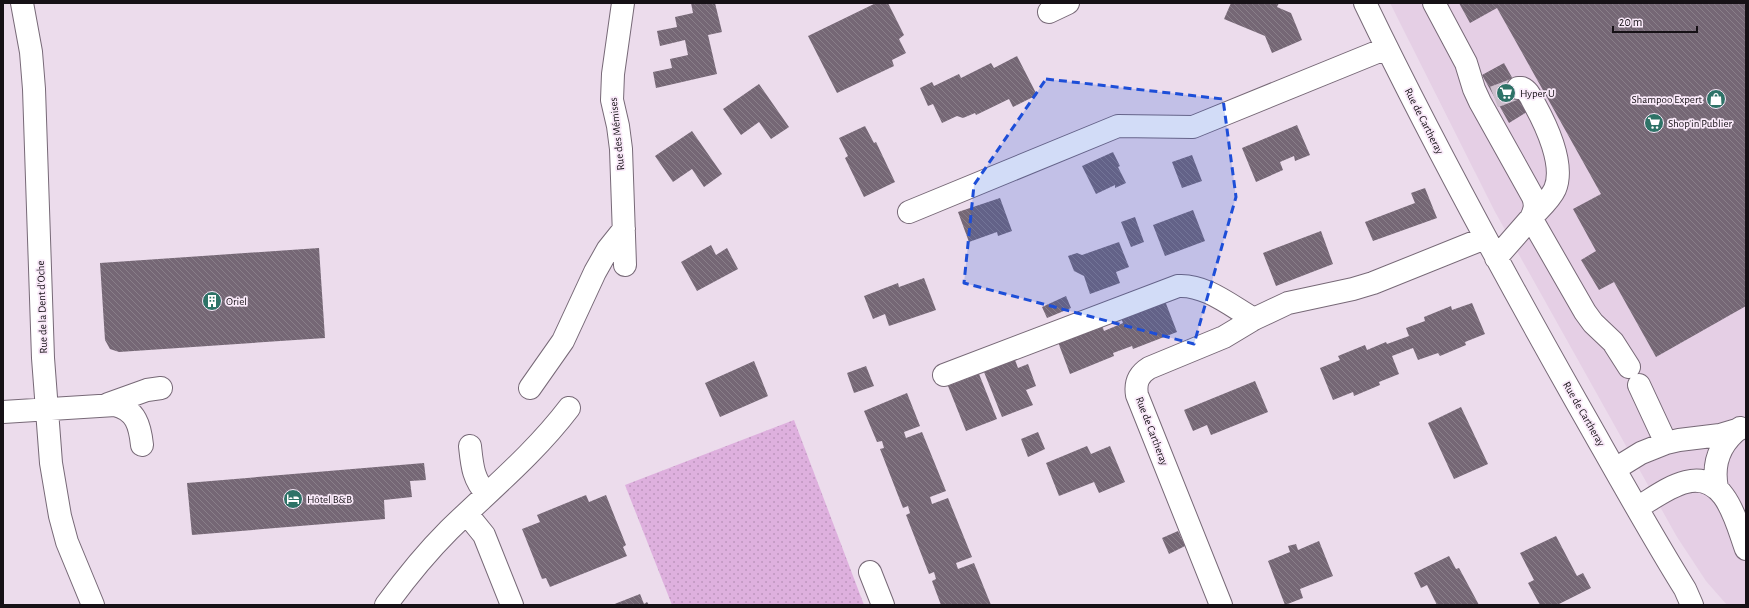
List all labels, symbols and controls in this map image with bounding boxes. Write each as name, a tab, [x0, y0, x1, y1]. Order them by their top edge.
scale bar	[1613, 8, 1697, 34]
text: 20 m	[1619, 16, 1642, 28]
supermarket icon: Hyper U	[1495, 82, 1517, 104]
street label: Rue de Cartheray	[1403, 86, 1446, 156]
place label: Hyper U	[1520, 88, 1555, 99]
shop icon: Shampoo Expert	[1705, 88, 1727, 110]
place label: Shampoo Expert	[1631, 94, 1702, 105]
street label: Rue des Mémises	[608, 97, 626, 171]
supermarket icon: Shop'in Publier	[1643, 112, 1665, 134]
place label: Shop'in Publier	[1668, 118, 1732, 129]
street label: Rue de la Dent d'Oche	[35, 260, 49, 354]
building icon: Oriel	[201, 290, 223, 312]
place label: Oriel	[226, 296, 247, 307]
street label: Rue de Cartheray	[1561, 380, 1607, 448]
street label: Rue de Cartheray	[1134, 395, 1170, 467]
hotel icon: Hôtel B&B	[282, 488, 304, 510]
place label: Hôtel B&B	[307, 494, 352, 505]

